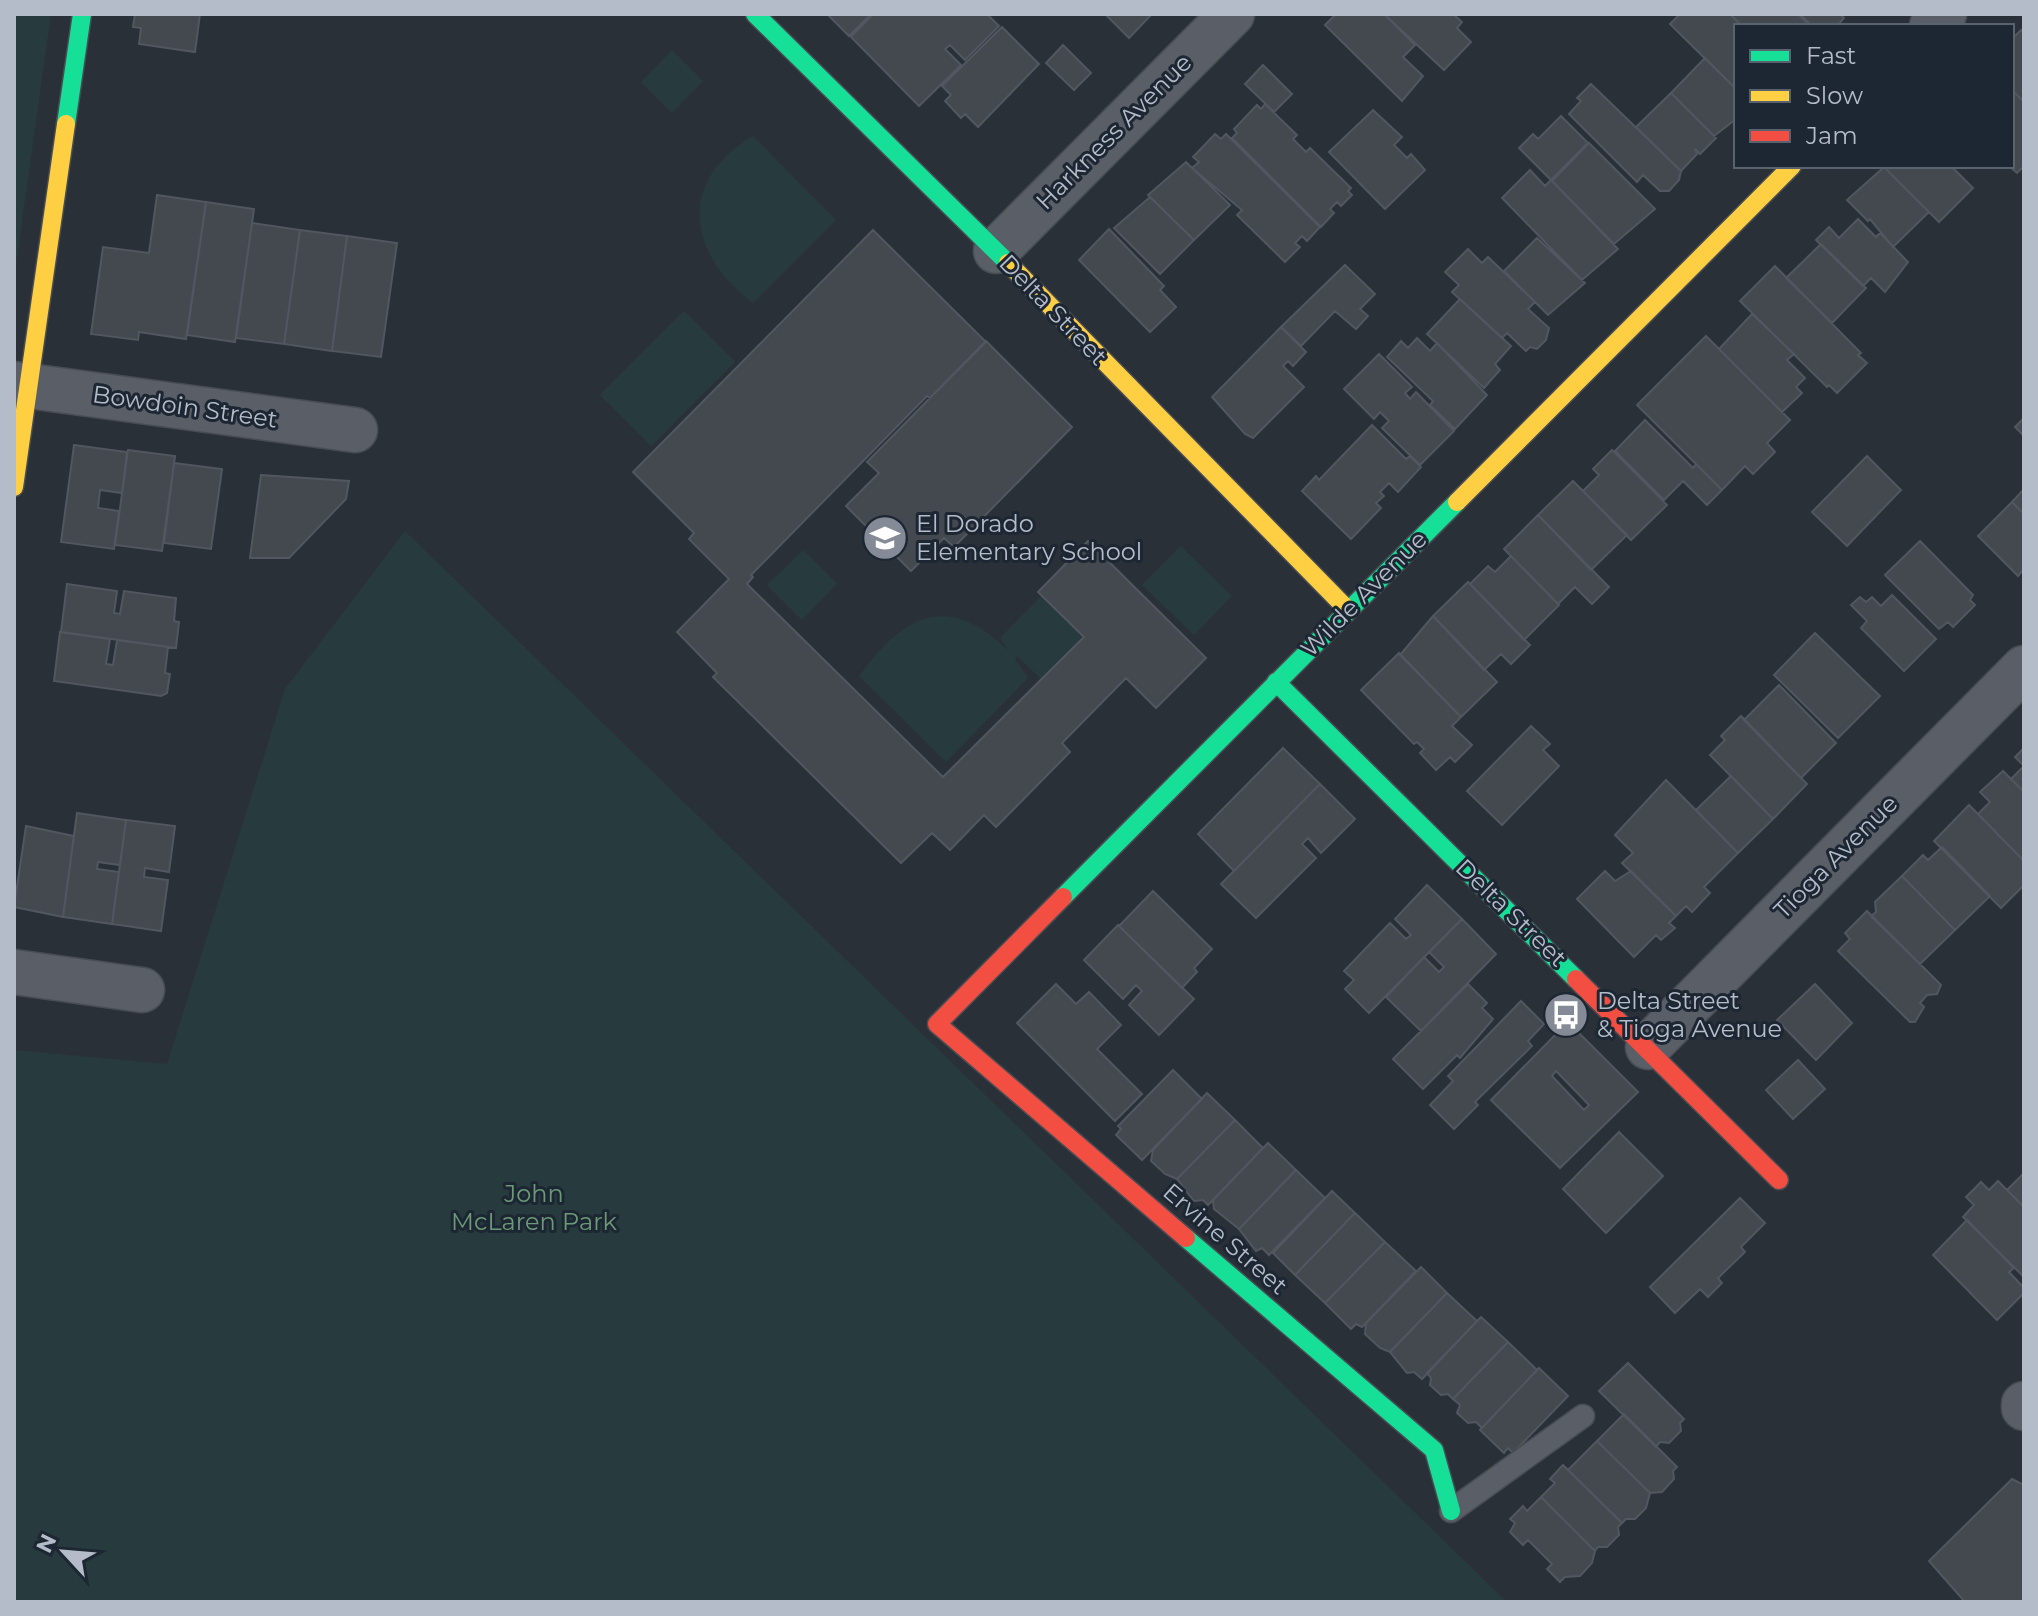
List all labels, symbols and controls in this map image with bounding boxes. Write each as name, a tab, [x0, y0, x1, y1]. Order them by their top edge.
legend	[1734, 24, 2014, 168]
text: Fast	[1806, 41, 1857, 70]
street label: Harkness Avenue	[1030, 48, 1198, 216]
text: Slow	[1806, 81, 1863, 110]
text: Jam	[1805, 121, 1858, 150]
street label: Delta Street	[993, 248, 1114, 371]
street label: Bowdoin Street	[91, 379, 280, 434]
place label: El Dorado Elementary School	[916, 509, 1142, 566]
school or university icon: El Dorado Elementary School	[861, 514, 909, 562]
street label: Wilde Avenue	[1294, 524, 1433, 663]
street label: Tioga Avenue	[1768, 789, 1903, 924]
street label: Delta Street	[1450, 853, 1573, 973]
place label: Delta Street & Tioga Avenue	[1597, 986, 1782, 1043]
bus stop icon: Delta Street & Tioga Avenue	[1542, 991, 1590, 1039]
street label: Ervine Street	[1157, 1177, 1294, 1301]
park label: John McLaren Park	[451, 1179, 618, 1236]
north arrow	[24, 1512, 104, 1592]
text: N	[30, 1530, 63, 1557]

